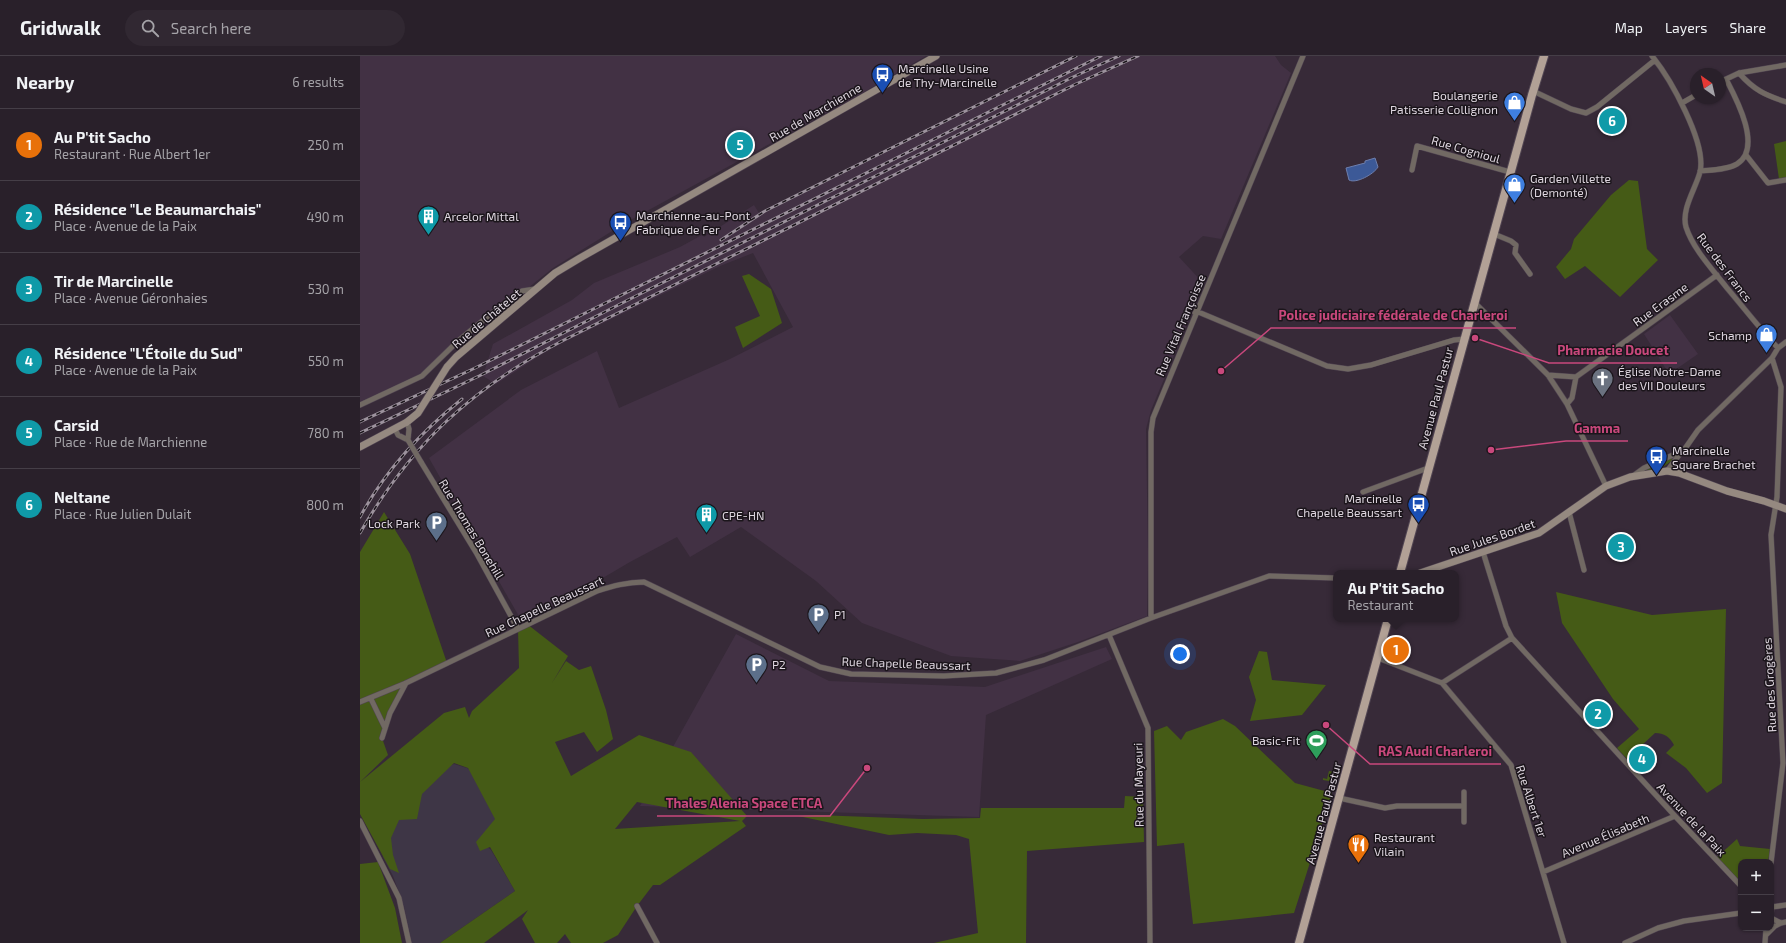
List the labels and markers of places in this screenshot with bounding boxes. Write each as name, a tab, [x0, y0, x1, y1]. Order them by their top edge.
place label: Marcinelle Usine de Thy-Marcinelle	[898, 61, 997, 89]
bus stop icon: Marcinelle Usine de Thy-Marcinelle	[869, 62, 895, 95]
place label: Boulangerie Patisserie Collignon	[1390, 88, 1498, 116]
shop icon: Boulangerie Patisserie Collignon	[1501, 89, 1527, 122]
pin: 6	[1599, 106, 1625, 136]
pin: 5	[727, 130, 753, 160]
place label: Garden Villette (Demonté)	[1530, 171, 1611, 199]
shop icon: Garden Villette (Demonté)	[1501, 172, 1527, 205]
building icon: Arcelor Mittal	[416, 203, 442, 236]
place label: Marchienne-au-Pont Fabrique de Fer	[636, 208, 750, 236]
place label: Arcelor Mittal	[444, 209, 519, 223]
bus stop icon: Marchienne-au-Pont Fabrique de Fer	[608, 209, 634, 242]
callout: Police judiciaire fédérale de Charleroi	[1271, 303, 1516, 328]
shop icon: Schamp	[1754, 322, 1780, 355]
place label: Schamp	[1708, 328, 1752, 342]
callout: Pharmacie Doucet	[1549, 338, 1677, 363]
place label: Église Notre-Dame des VII Douleurs	[1618, 364, 1721, 392]
church icon: Église Notre-Dame des VII Douleurs	[1590, 365, 1616, 398]
callout: Gamma	[1566, 416, 1628, 441]
place label: Marcinelle Square Brachet	[1672, 443, 1756, 471]
bus stop icon: Marcinelle Square Brachet	[1644, 444, 1670, 477]
place label: Marcinelle Chapelle Beaussart	[1296, 491, 1402, 519]
bus stop icon: Marcinelle Chapelle Beaussart	[1405, 492, 1431, 525]
building icon: CPE-HN	[694, 502, 720, 535]
place label: CPE-HN	[722, 508, 764, 522]
parking icon: Lock Park	[423, 510, 449, 543]
place label: Lock Park	[368, 516, 420, 530]
pin: 3	[1608, 532, 1634, 562]
parking icon: P1	[805, 601, 831, 634]
place label: P1	[834, 607, 846, 621]
pin: 1	[1383, 635, 1409, 665]
parking icon: P2	[743, 651, 769, 684]
place label: P2	[772, 657, 786, 671]
pin: 2	[1585, 699, 1611, 729]
sports icon: Basic-Fit	[1303, 727, 1329, 760]
place label: Basic-Fit	[1252, 733, 1300, 747]
callout: RAS Audi Charleroi	[1370, 739, 1501, 764]
pin: 4	[1629, 744, 1655, 774]
callout: Thales Alenia Space ETCA	[657, 791, 830, 816]
place label: Restaurant Vilain	[1374, 830, 1435, 858]
restaurant icon: Restaurant Vilain	[1345, 831, 1371, 864]

